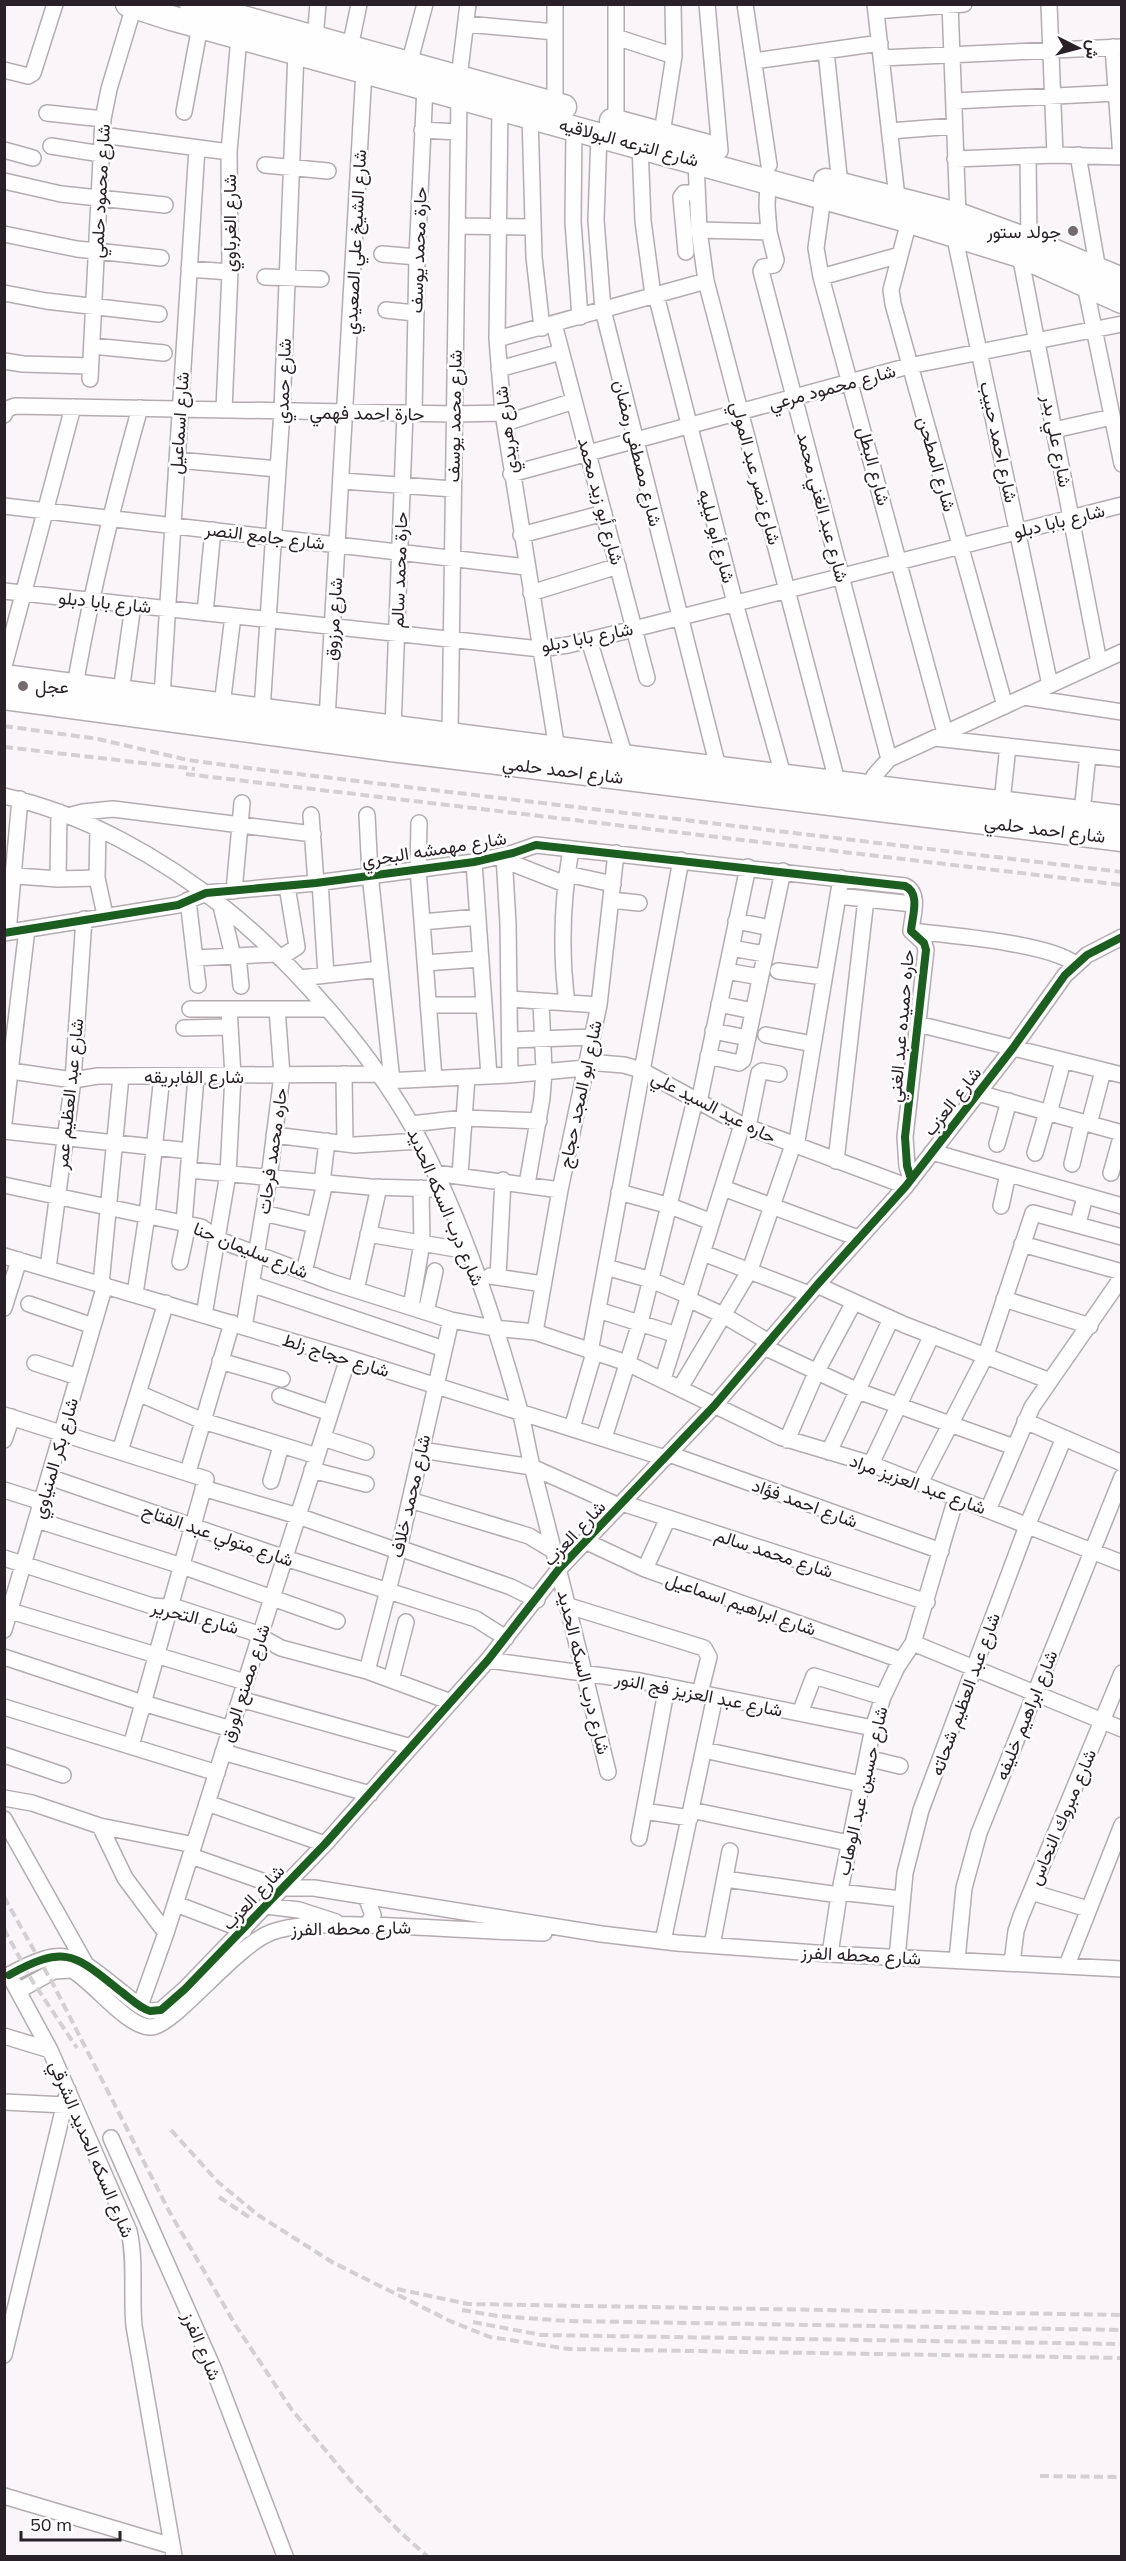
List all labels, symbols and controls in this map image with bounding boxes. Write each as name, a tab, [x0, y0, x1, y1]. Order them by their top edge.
north arrow	[1048, 18, 1108, 78]
text: ش	[1082, 39, 1104, 60]
street label: شارع الترعه البولاقيه	[556, 112, 701, 173]
street label: شارع محمود حلمي	[85, 123, 119, 259]
street label: شارع الشيخ علي الصعيدي	[339, 149, 375, 335]
street label: شارع الغرباوي	[218, 174, 245, 272]
street label: حارة محمد يوسف	[404, 186, 432, 314]
place label: جولد ستور	[986, 220, 1061, 243]
marker: جولد ستور	[1066, 224, 1080, 238]
street label: شارع حمدي	[270, 338, 300, 424]
street label: شارع محمد يوسف	[441, 349, 468, 483]
street label: شارع محمود مرعي	[766, 359, 899, 419]
street label: شارع اسماعيل	[164, 371, 195, 475]
street label: شارع مصطفى رمضان	[608, 377, 667, 529]
street label: شارع احمد حبيب	[974, 379, 1023, 505]
street label: شارع هريدي	[489, 384, 527, 475]
street label: شارع علي بدر	[1033, 392, 1077, 490]
street label: شارع نصر عبد المولي	[722, 399, 786, 548]
street label: حارة احمد فهمي	[309, 400, 425, 430]
street label: شارع المطحن	[911, 414, 962, 515]
street label: شارع البطل	[851, 424, 896, 508]
street label: شارع عبد الغني محمد	[788, 429, 854, 586]
street label: شارع أبو زيد محمد	[572, 435, 629, 567]
street label: شارع أبو ليليه	[692, 486, 741, 586]
street label: شارع بابا دبلو	[1011, 499, 1107, 544]
street label: حارة محمد سالم	[385, 511, 414, 629]
street label: شارع جامع النصر	[203, 517, 326, 556]
street label: شارع مرزوق	[319, 577, 348, 662]
street label: شارع بابا دبلو	[57, 586, 153, 619]
street label: شارع بابا دبلو	[539, 617, 635, 658]
place label: عجل	[35, 675, 69, 698]
marker: عجل	[16, 679, 30, 693]
street label: شارع احمد حلمي	[501, 751, 625, 793]
street label: شارع احمد حلمي	[983, 810, 1107, 852]
street label: شارع مهمشه البحري	[360, 826, 509, 876]
street label: حاره حميده عبد الغني	[883, 949, 923, 1104]
street label: شارع عبد العظيم عمر	[50, 1017, 89, 1172]
street label: شارع ابو المجد حجاج	[553, 1018, 608, 1170]
street label: شارع العزب	[918, 1062, 987, 1141]
street label: شارع الفابريقه	[144, 1065, 244, 1089]
street label: حاره عيد السيد علي	[646, 1066, 780, 1152]
street label: حاره محمد فرحات	[252, 1086, 292, 1216]
street label: شارع درب السكه الحديد	[402, 1125, 490, 1290]
street label: شارع سليمان حنا	[190, 1216, 312, 1284]
street label: شارع حجاج زلط	[279, 1328, 392, 1383]
street label: شارع بكر المنياوي	[27, 1395, 87, 1522]
street label: شارع محمد خلاف	[385, 1432, 436, 1560]
street label: شارع عبد العزيز مراد	[846, 1449, 989, 1520]
street label: شارع احمد فؤاد	[749, 1473, 861, 1534]
street label: شارع العزب	[538, 1495, 611, 1571]
street label: شارع متولي عبد الفتاح	[138, 1498, 297, 1575]
street label: شارع محمد سالم	[712, 1523, 836, 1584]
street label: شارع ابراهيم اسماعيل	[663, 1568, 819, 1641]
street label: شارع درب السكه الحديد	[551, 1587, 616, 1757]
street label: شارع التحرير	[148, 1595, 241, 1640]
street label: شارع عبد العظيم شحاته	[925, 1609, 1006, 1779]
street label: شارع مصنع الورق	[215, 1621, 276, 1745]
street label: شارع ابراهيم خليفه	[989, 1647, 1063, 1784]
street label: شارع عبد العزيز فج النور	[612, 1666, 785, 1723]
street label: شارع حسين عبد الوهاب	[831, 1704, 894, 1878]
street label: شارع مبروك النحاس	[1023, 1745, 1102, 1889]
street label: شارع العزب	[217, 1859, 290, 1935]
street label: شارع محطه الفرز	[290, 1915, 411, 1942]
street label: شارع محطه الفرز	[799, 1940, 922, 1971]
street label: شارع السكه الحديد الشرقي	[41, 2057, 140, 2242]
street label: شارع الفرز	[176, 2307, 227, 2384]
scale bar	[21, 2504, 120, 2542]
text: 50 m	[30, 2513, 72, 2536]

